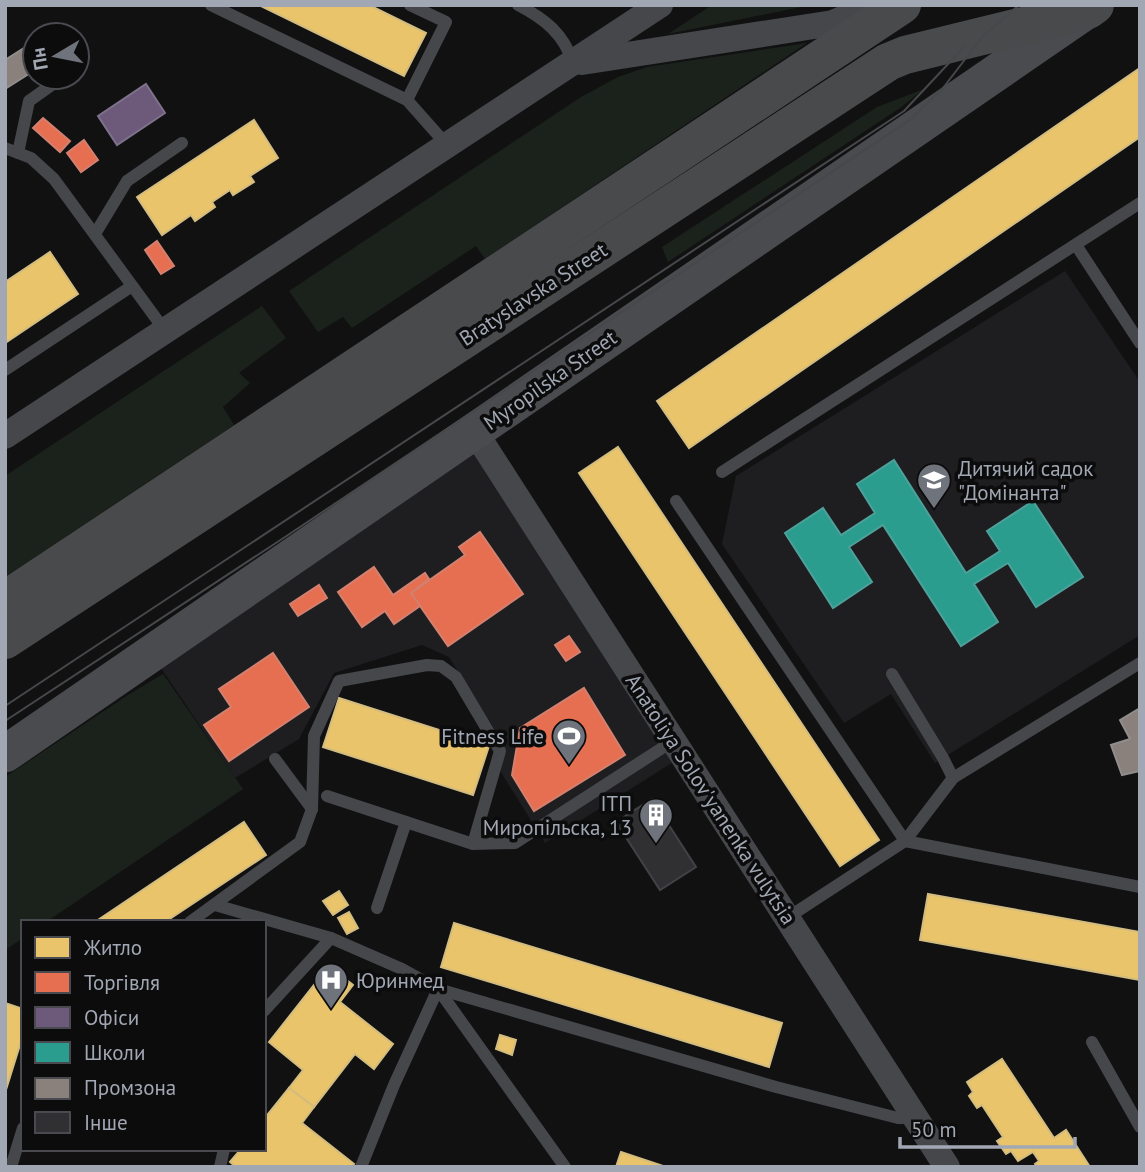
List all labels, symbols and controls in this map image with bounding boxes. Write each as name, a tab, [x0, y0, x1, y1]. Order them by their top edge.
north arrow	[21, 21, 91, 91]
text: Пн	[25, 46, 53, 72]
street label: Bratyslavska Street	[454, 236, 612, 352]
street label: Myropilska Street	[478, 324, 622, 436]
place label: Дитячий садок "Домінанта"	[958, 455, 1093, 506]
school or university icon: Дитячий садок "Домінанта"	[915, 461, 953, 510]
street label: Anatoliya Solov'yanenka vulytsia	[620, 668, 802, 930]
sports icon: Fitness Life	[550, 717, 588, 766]
place label: Fitness Life	[441, 723, 544, 750]
place label: ІТП Миропільска, 13	[483, 790, 632, 841]
building icon: ІТП Миропільска, 13	[637, 796, 675, 845]
legend	[21, 920, 266, 1151]
text: Житло	[83, 934, 142, 961]
hospital icon: Юринмед	[312, 961, 350, 1010]
place label: Юринмед	[356, 967, 444, 994]
text: Торгівля	[84, 969, 160, 996]
text: Офіси	[84, 1004, 139, 1031]
text: Школи	[84, 1039, 145, 1066]
text: Промзона	[84, 1074, 176, 1101]
scale bar	[900, 1106, 1075, 1150]
text: Інше	[84, 1109, 128, 1136]
text: 50 m	[911, 1116, 957, 1143]

